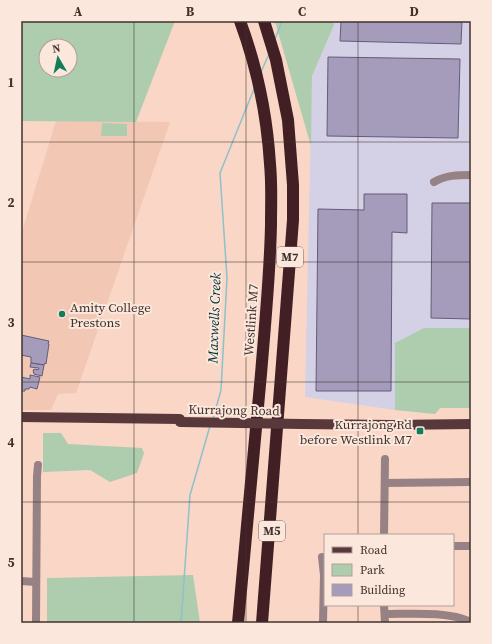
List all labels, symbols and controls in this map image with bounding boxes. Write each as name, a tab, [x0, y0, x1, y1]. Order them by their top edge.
text: A	[74, 3, 83, 20]
text: B	[186, 3, 195, 20]
text: C	[298, 3, 306, 20]
text: D	[409, 3, 419, 20]
north arrow	[38, 38, 78, 78]
text: N	[51, 41, 62, 57]
text: 1	[7, 74, 15, 91]
text: 2	[7, 194, 15, 211]
road number: M7	[277, 247, 303, 267]
water label: Maxwells Creek	[202, 272, 226, 365]
street label: Westlink M7	[240, 283, 262, 357]
place label: Amity College Prestons	[70, 299, 151, 331]
marker: Amity College Prestons	[57, 309, 67, 319]
text: 3	[7, 314, 15, 331]
street label: Kurrajong Road	[188, 401, 280, 419]
place label: Kurrajong Rd before Westlink M7	[300, 416, 413, 448]
marker: Kurrajong Rd before Westlink M7	[415, 426, 425, 436]
text: 4	[7, 434, 15, 451]
road number: M5	[259, 521, 285, 541]
legend	[324, 534, 454, 606]
text: Road	[360, 542, 387, 558]
text: 5	[7, 554, 15, 571]
text: Park	[360, 562, 385, 578]
text: Building	[360, 582, 405, 598]

